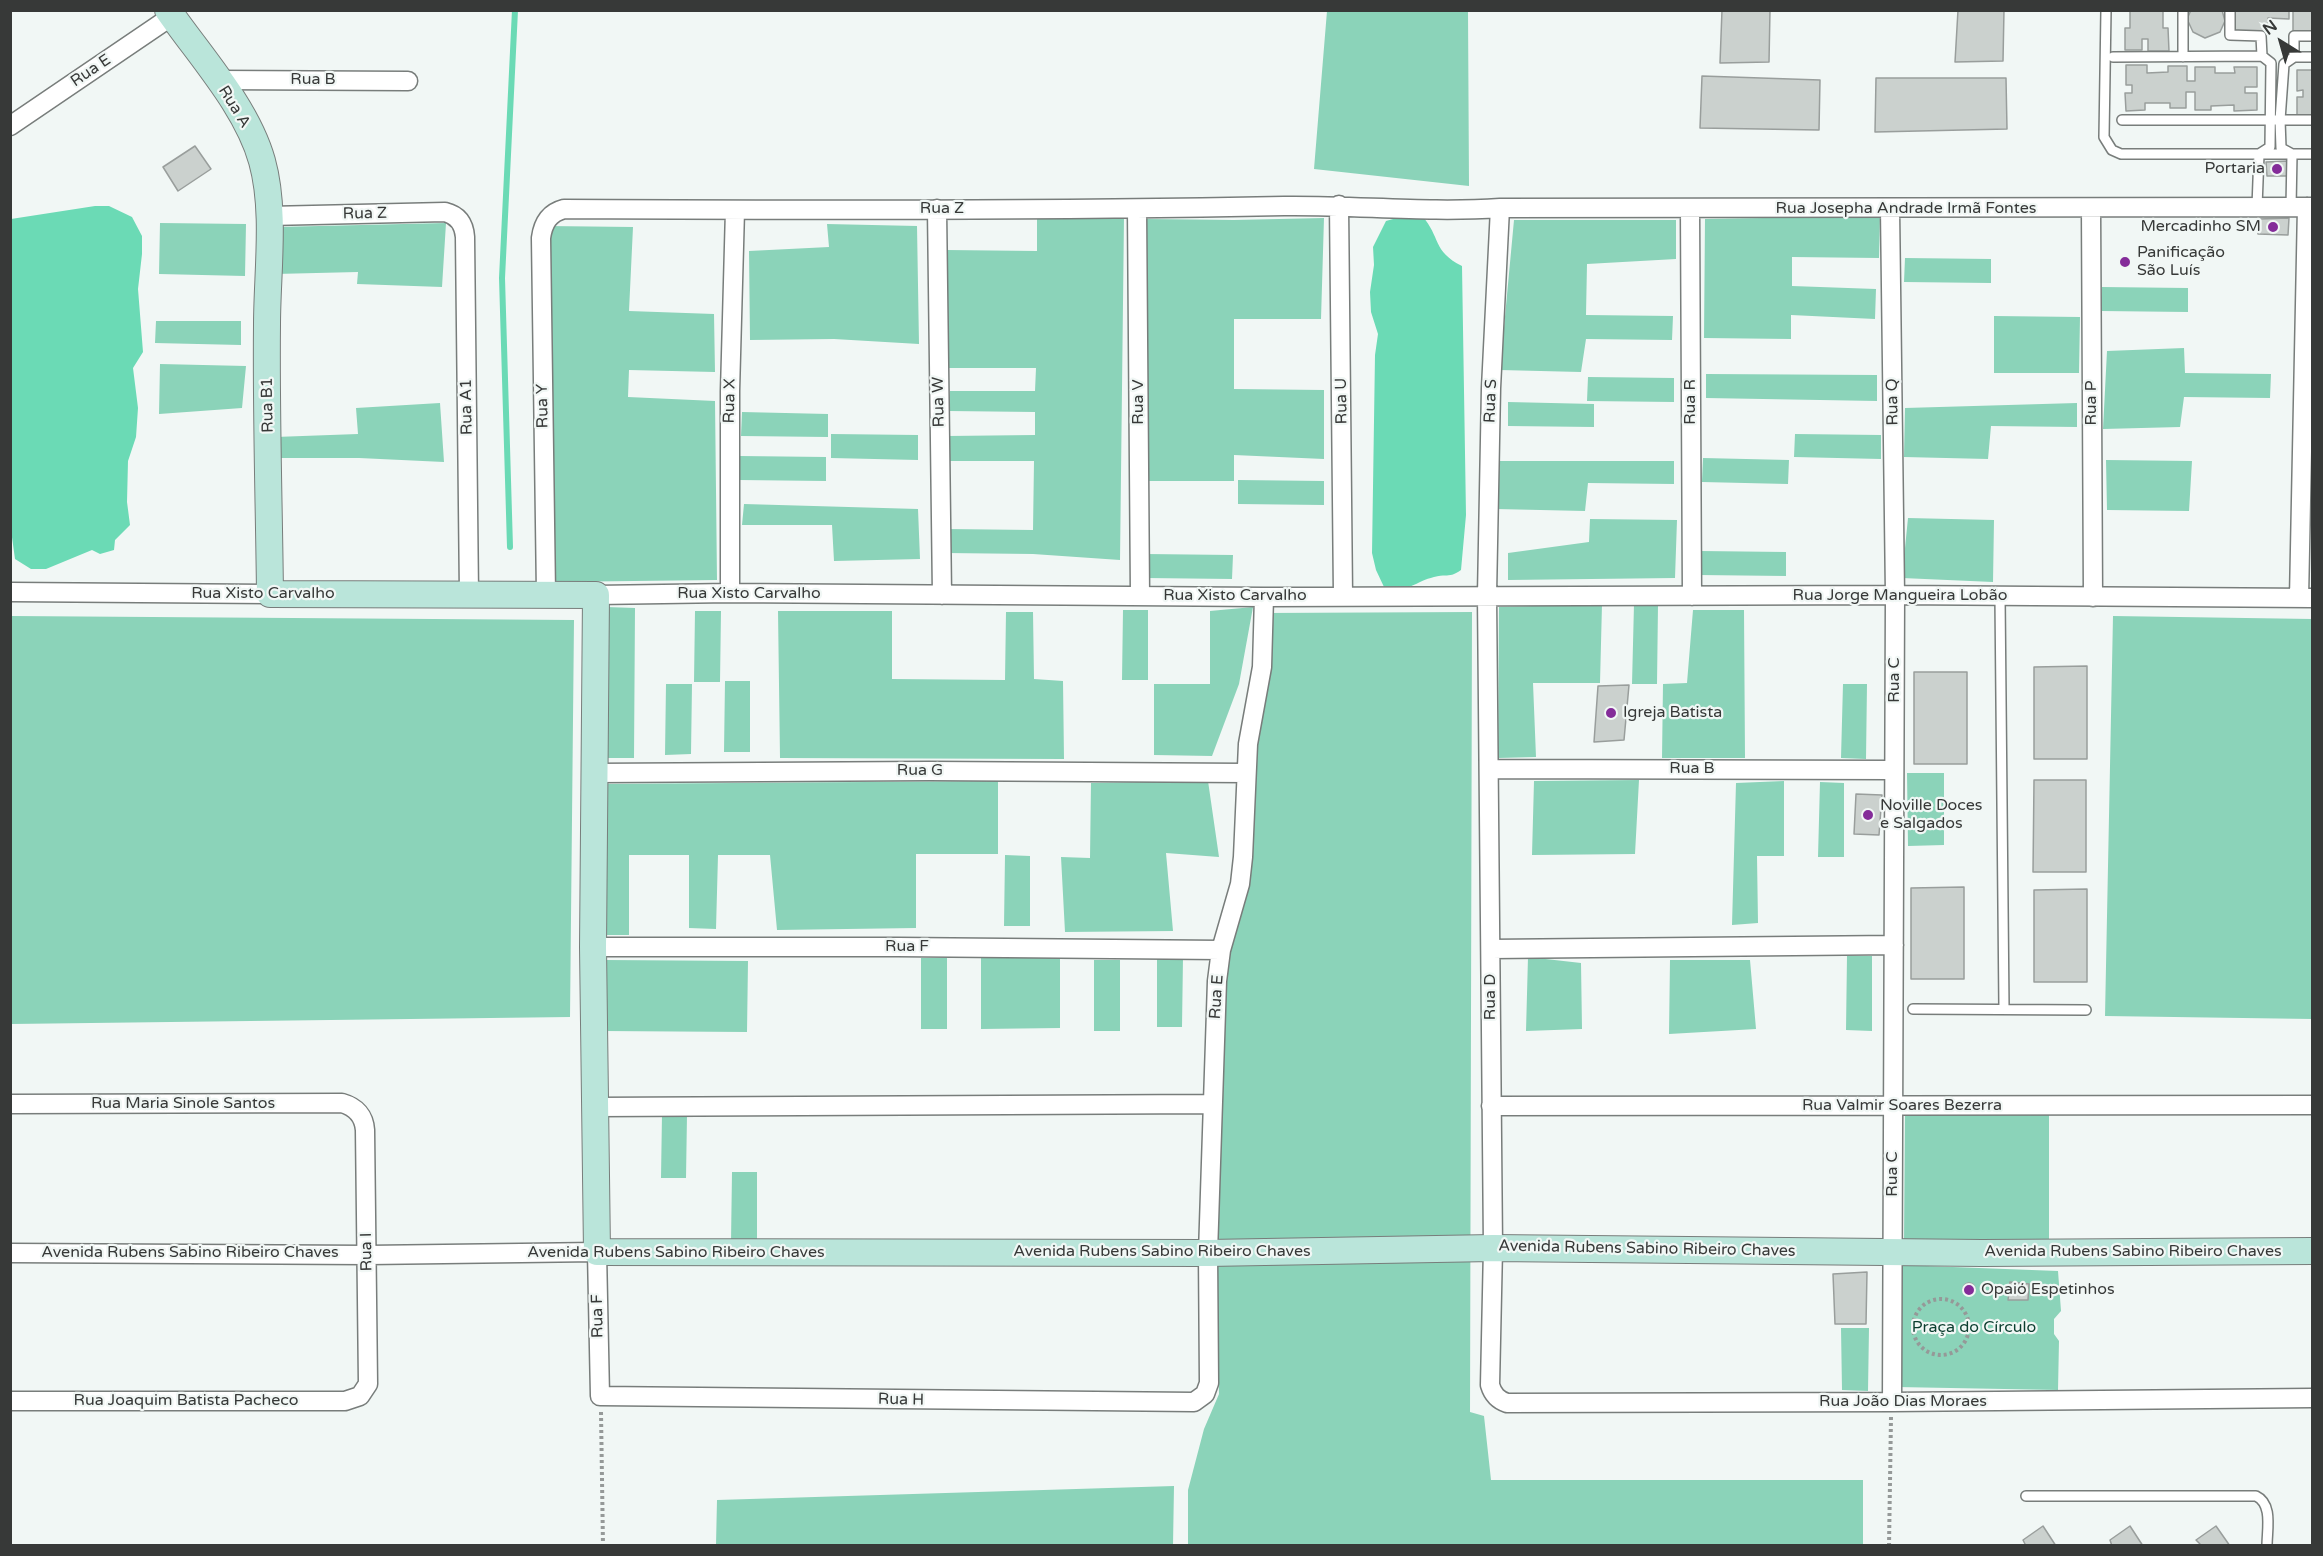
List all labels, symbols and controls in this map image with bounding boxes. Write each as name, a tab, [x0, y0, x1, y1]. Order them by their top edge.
north arrow	[2251, 12, 2311, 72]
text: N	[2259, 16, 2281, 39]
street label: Rua E	[67, 51, 115, 91]
street label: Rua B	[290, 70, 336, 90]
street label: Rua A	[214, 82, 254, 132]
place label: Portaria	[2204, 159, 2265, 179]
marker: Portaria	[2270, 162, 2284, 176]
street label: Rua Z	[920, 199, 964, 219]
street label: Rua Josepha Andrade Irmã Fontes	[1776, 199, 2036, 219]
street label: Rua Z	[343, 204, 387, 224]
place label: Mercadinho SM	[2141, 217, 2261, 237]
marker: Mercadinho SM	[2266, 220, 2280, 234]
place label: Panificação São Luís	[2137, 243, 2225, 281]
marker: Panificação São Luís	[2118, 255, 2132, 269]
street label: Rua B1	[258, 377, 278, 433]
street label: Rua W	[929, 377, 949, 427]
street label: Rua X	[720, 378, 740, 424]
street label: Rua U	[1332, 378, 1352, 424]
street label: Rua Q	[1883, 378, 1903, 426]
street label: Rua A1	[457, 379, 477, 435]
street label: Rua V	[1129, 379, 1149, 425]
street label: Rua S	[1481, 379, 1501, 423]
street label: Rua R	[1681, 379, 1701, 425]
street label: Rua P	[2082, 380, 2102, 426]
street label: Rua Y	[533, 384, 553, 428]
street label: Rua Xisto Carvalho	[191, 584, 335, 604]
street label: Rua Xisto Carvalho	[677, 584, 821, 604]
street label: Rua Xisto Carvalho	[1163, 586, 1307, 606]
street label: Rua Jorge Mangueira Lobão	[1793, 586, 2007, 606]
street label: Rua C	[1885, 657, 1905, 703]
place label: Igreja Batista	[1623, 703, 1722, 723]
marker: Igreja Batista	[1604, 706, 1618, 720]
street label: Rua B	[1669, 759, 1715, 779]
street label: Rua G	[897, 761, 943, 781]
place label: Noville Doces e Salgados	[1880, 796, 1983, 834]
marker: Noville Doces e Salgados	[1861, 808, 1875, 822]
street label: Rua F	[885, 937, 929, 957]
street label: Rua E	[1206, 974, 1228, 1020]
street label: Rua D	[1481, 974, 1501, 1020]
street label: Rua Maria Sinole Santos	[91, 1094, 275, 1114]
street label: Rua Valmir Soares Bezerra	[1802, 1096, 2002, 1116]
street label: Rua C	[1883, 1151, 1903, 1197]
street label: Rua I	[357, 1232, 377, 1272]
street label: Avenida Rubens Sabino Ribeiro Chaves	[1498, 1237, 1796, 1261]
street label: Avenida Rubens Sabino Ribeiro Chaves	[1013, 1242, 1311, 1262]
street label: Avenida Rubens Sabino Ribeiro Chaves	[1984, 1242, 2282, 1262]
street label: Avenida Rubens Sabino Ribeiro Chaves	[41, 1243, 339, 1263]
street label: Avenida Rubens Sabino Ribeiro Chaves	[527, 1243, 825, 1263]
place label: Opaió Espetinhos	[1981, 1280, 2115, 1300]
marker: Opaió Espetinhos	[1962, 1283, 1976, 1297]
street label: Rua F	[588, 1294, 608, 1338]
park label: Praça do Círculo	[1912, 1318, 2036, 1338]
street label: Rua H	[878, 1390, 924, 1410]
street label: Rua Joaquim Batista Pacheco	[74, 1391, 298, 1411]
street label: Rua João Dias Moraes	[1819, 1392, 1987, 1412]

